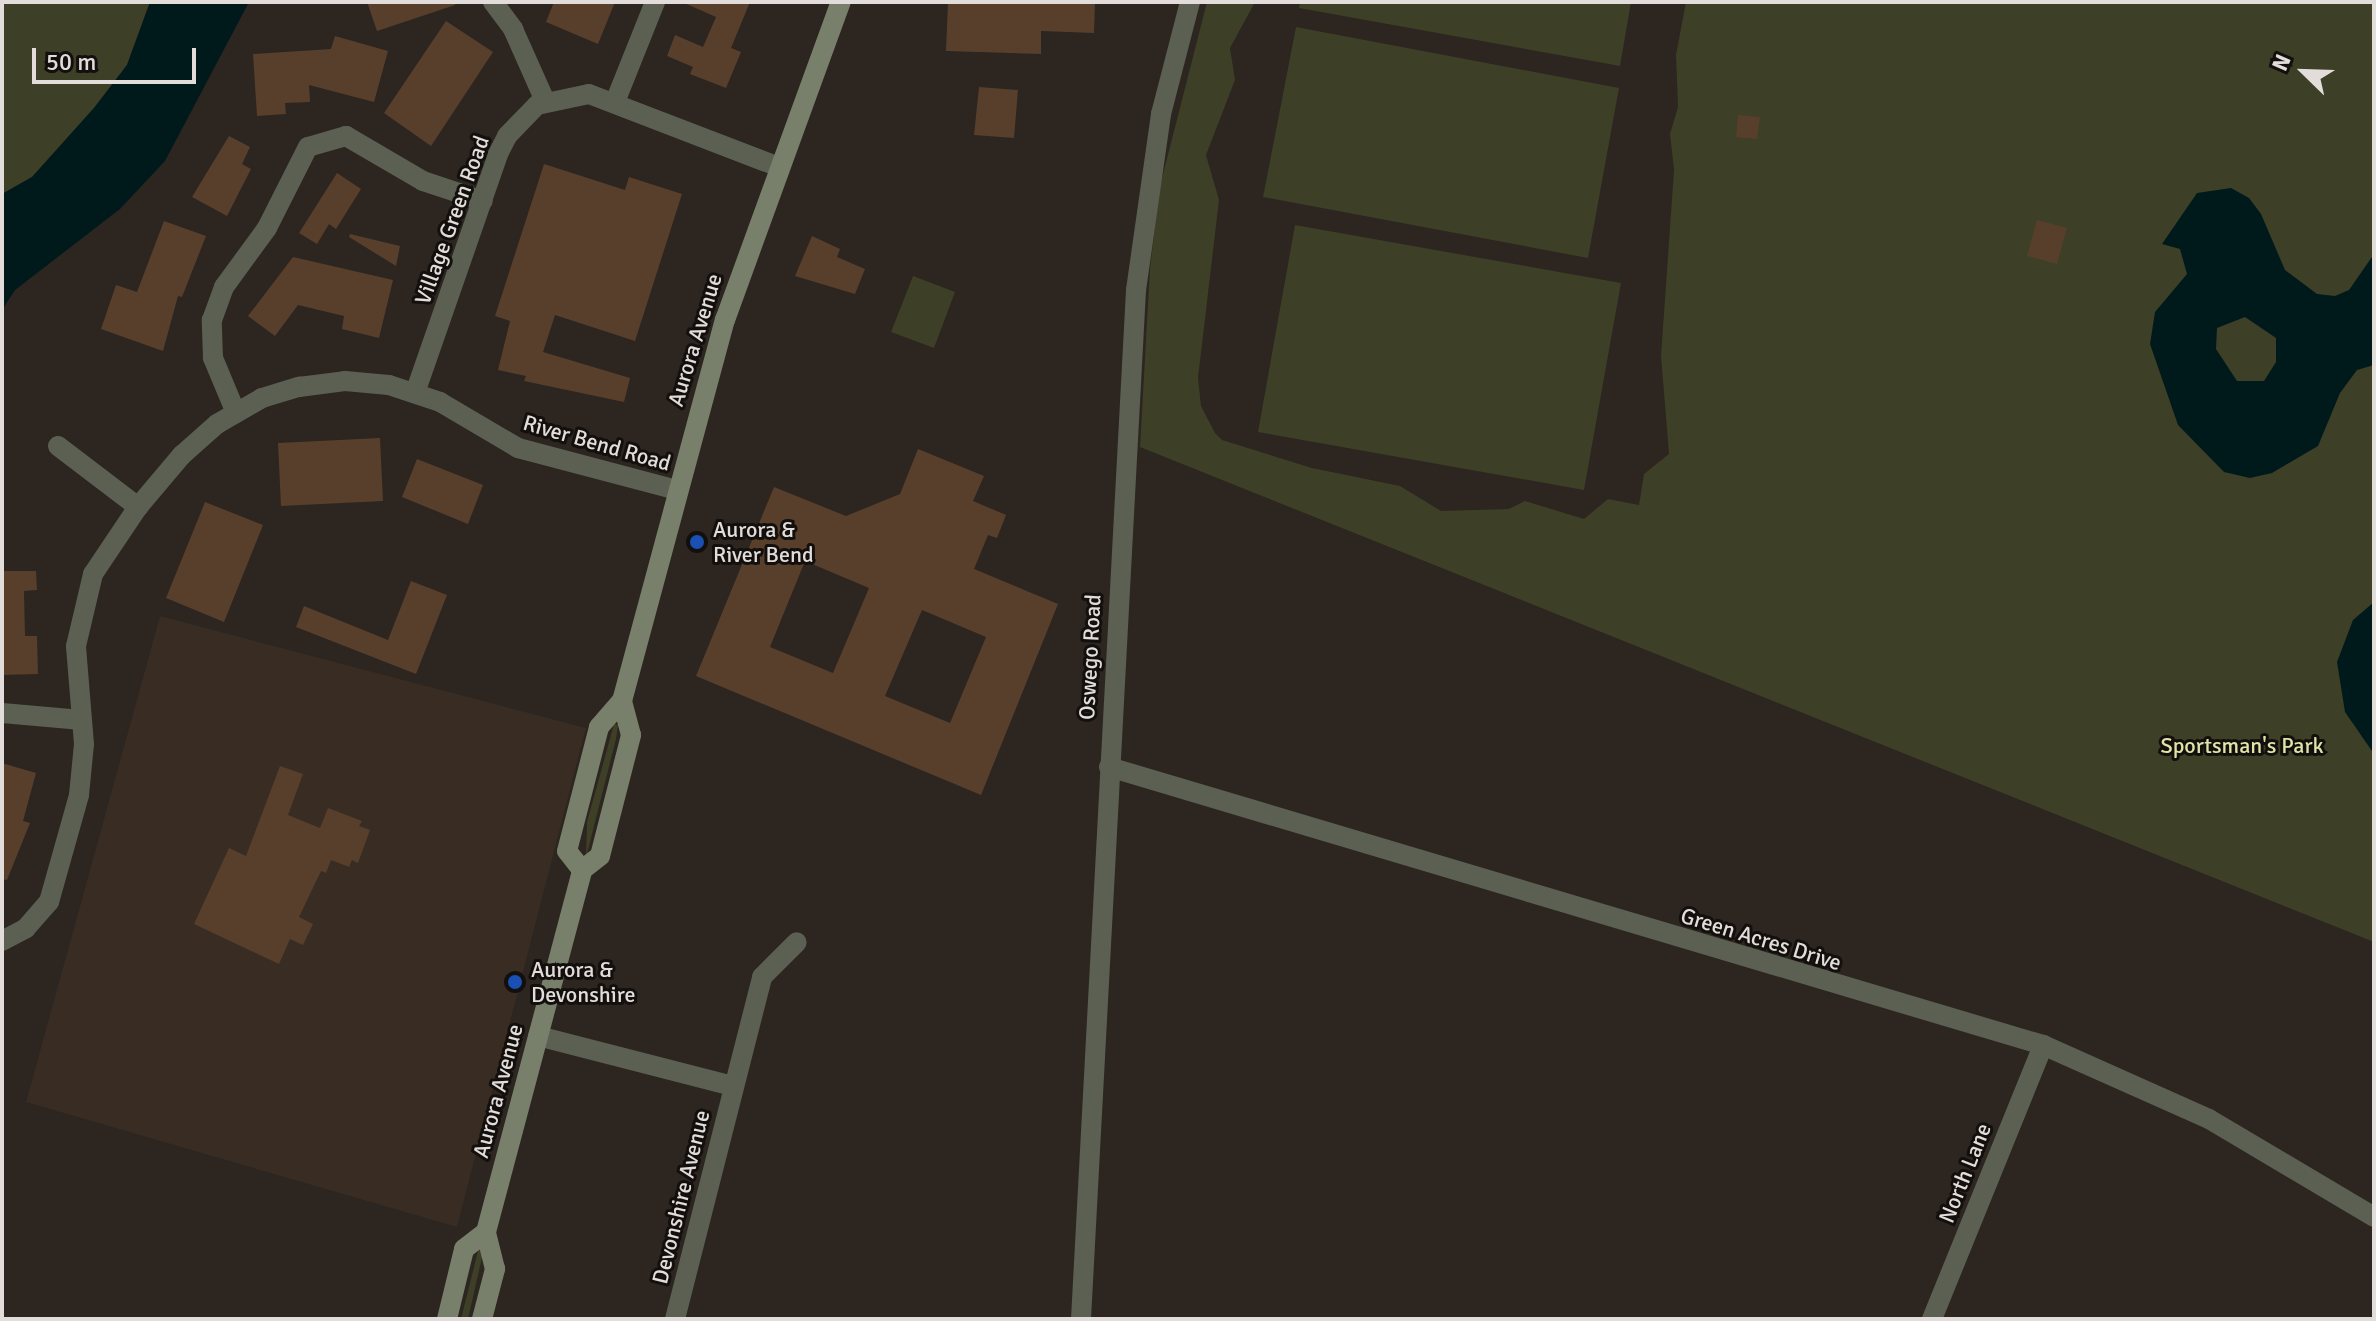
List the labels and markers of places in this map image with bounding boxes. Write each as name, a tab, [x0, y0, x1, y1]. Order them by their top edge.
place label: Aurora & River Bend	[713, 516, 814, 568]
marker: Aurora & River Bend	[688, 533, 706, 551]
place label: Aurora & Devonshire	[531, 956, 635, 1008]
marker: Aurora & Devonshire	[506, 973, 524, 991]

